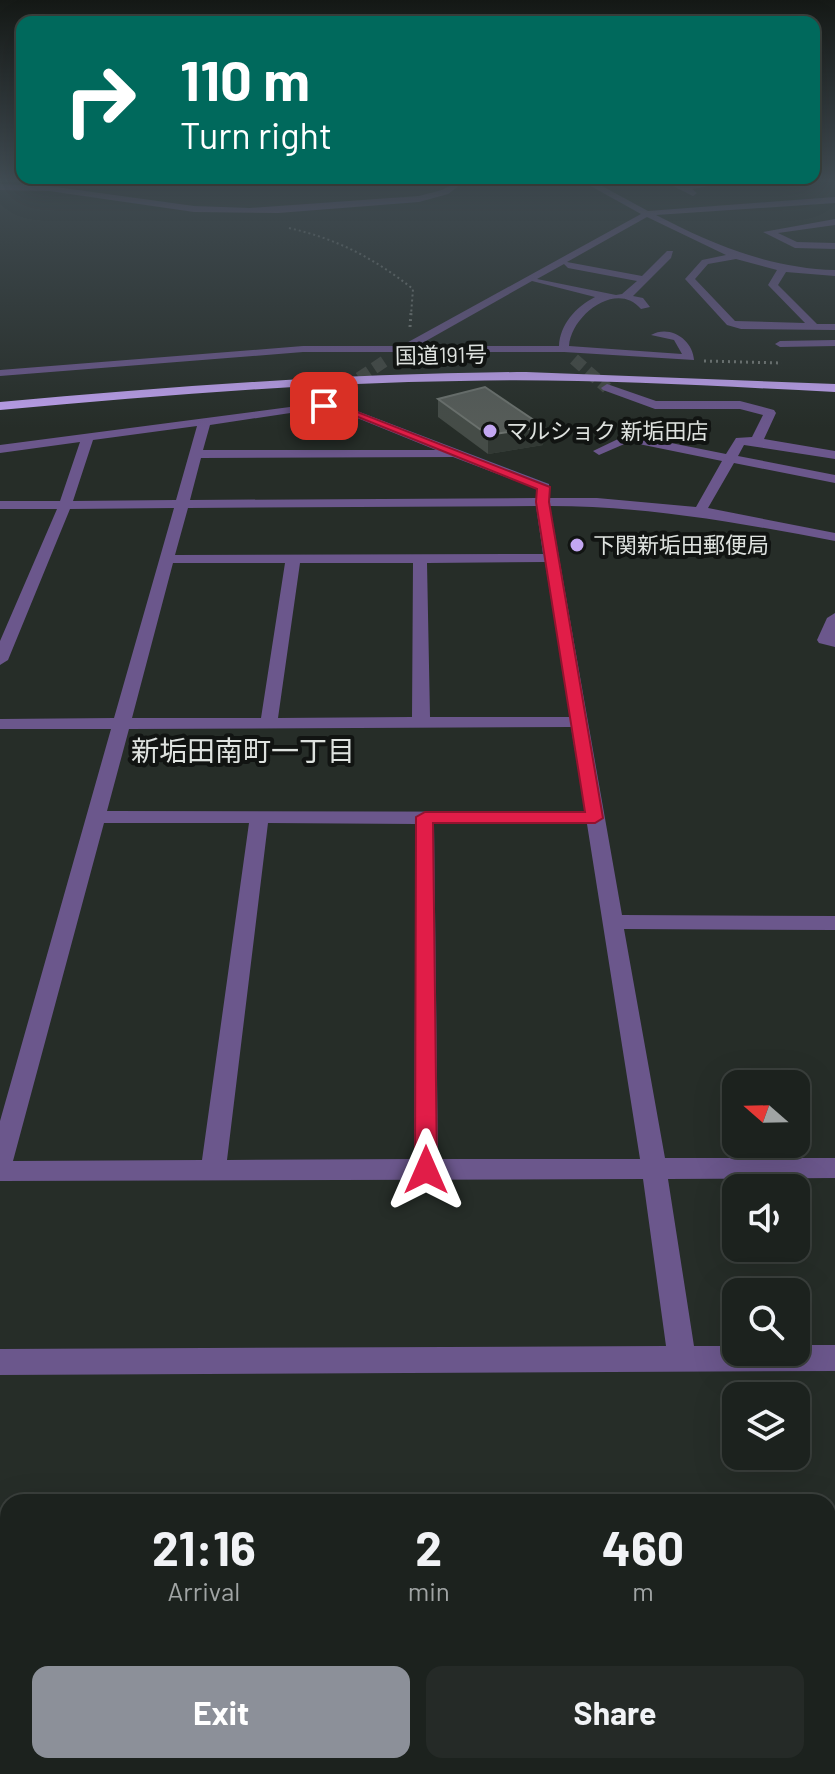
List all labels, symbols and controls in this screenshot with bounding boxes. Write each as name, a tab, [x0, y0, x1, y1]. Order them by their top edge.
text: 110 m	[180, 45, 310, 112]
icon: right	[48, 48, 152, 152]
text: Turn right	[180, 113, 332, 156]
street label: 国道191号	[395, 340, 487, 368]
pin	[290, 372, 358, 440]
icon: arrive	[302, 384, 346, 428]
place label: マルショク 新垢田店	[506, 417, 708, 443]
marker: マルショク 新垢田店	[481, 422, 499, 440]
place label: 下関新垢田郵便局	[593, 531, 769, 557]
marker: 下関新垢田郵便局	[568, 536, 586, 554]
district label: 新垢田南町一丁目	[131, 733, 355, 767]
north arrow	[722, 1070, 810, 1158]
map controls	[722, 1070, 810, 1470]
position arrow	[384, 1128, 468, 1212]
button: sound	[722, 1174, 810, 1262]
button: search	[722, 1278, 810, 1366]
button: layers	[722, 1382, 810, 1470]
text: 21:16	[152, 1518, 256, 1576]
text: 2	[415, 1518, 442, 1576]
text: 460	[602, 1518, 684, 1576]
text: Arrival	[168, 1575, 240, 1606]
text: min	[408, 1575, 450, 1606]
text: m	[632, 1575, 654, 1606]
button: Exit	[32, 1666, 410, 1758]
button: Share	[426, 1666, 804, 1758]

